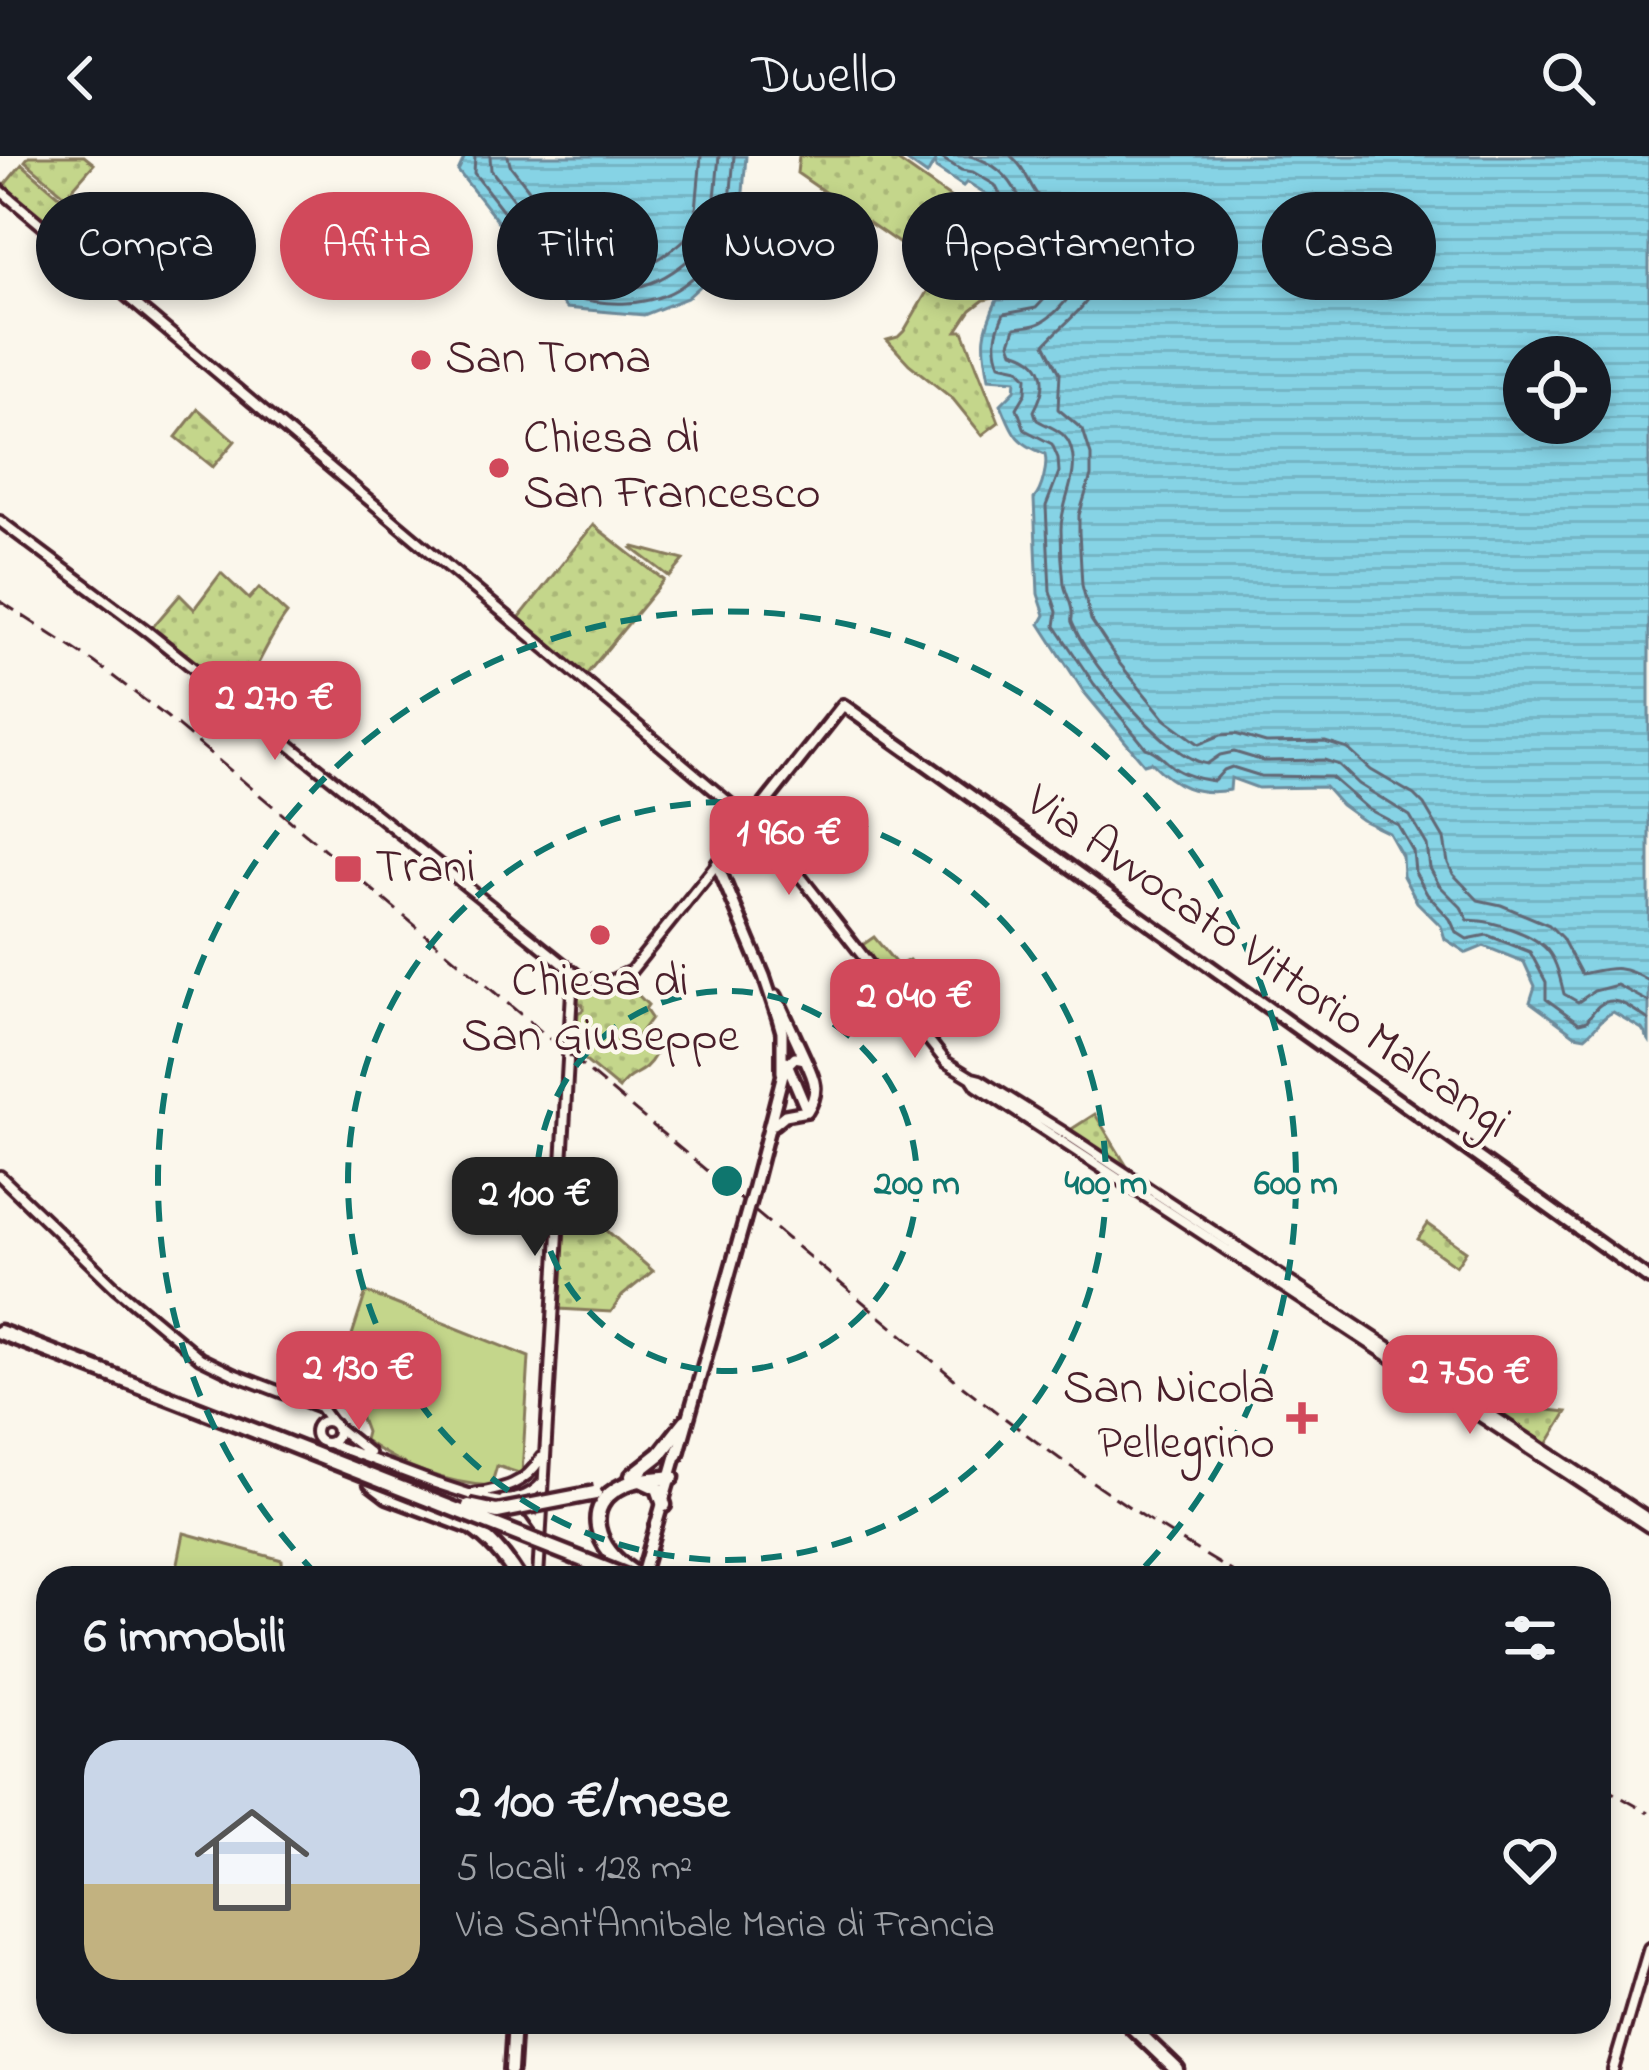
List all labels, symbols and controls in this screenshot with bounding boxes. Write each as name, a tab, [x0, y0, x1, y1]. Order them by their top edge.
text: Dwello	[752, 39, 897, 117]
icon: back	[48, 45, 114, 111]
icon: search	[1535, 45, 1601, 111]
chip: Compra	[36, 192, 256, 300]
chip: Affitta	[280, 192, 473, 300]
chip: Filtri	[497, 192, 658, 300]
chip: Nuovo	[682, 192, 878, 300]
chip: Appartamento	[902, 192, 1238, 300]
chip: Casa	[1262, 192, 1436, 300]
place label: San Toma	[445, 325, 651, 395]
map controls	[1503, 336, 1611, 444]
button: locate	[1503, 336, 1611, 444]
marker: San Toma	[408, 347, 434, 373]
place label: Chiesa di San Francesco	[523, 405, 821, 530]
marker: Chiesa di San Francesco	[486, 455, 512, 481]
pin: 2 270 €	[164, 661, 386, 763]
text: 2 270 €	[216, 671, 334, 728]
street label: Via Avvocato Vittorio Malcangi	[1008, 768, 1524, 1159]
pin: 1 960 €	[678, 796, 900, 898]
text: 1 960 €	[737, 806, 841, 863]
place label: Trani	[375, 834, 476, 904]
marker: Trani	[332, 853, 364, 885]
marker: Chiesa di San Giuseppe	[587, 922, 613, 948]
place label: Chiesa di San Giuseppe	[461, 948, 740, 1073]
pin: 2 040 €	[804, 959, 1026, 1061]
text: 2 040 €	[857, 969, 973, 1026]
pin: 2 100 €	[424, 1157, 646, 1259]
text: 200 m	[873, 1159, 960, 1212]
text: 400 m	[1065, 1159, 1147, 1212]
text: 600 m	[1254, 1159, 1338, 1212]
centre of rings	[706, 1160, 748, 1202]
text: 2 100 €	[479, 1167, 591, 1224]
pin: 2 130 €	[248, 1331, 470, 1433]
pin: 2 750 €	[1359, 1335, 1581, 1437]
text: 2 130 €	[303, 1341, 415, 1398]
text: 2 750 €	[1409, 1345, 1531, 1402]
place label: San Nicola Pellegrino	[1063, 1355, 1275, 1481]
marker: San Nicola Pellegrino	[1286, 1402, 1318, 1434]
text: 6 immobili	[84, 1601, 286, 1676]
icon: filters	[1497, 1605, 1563, 1671]
text: 2 100 €/mese	[456, 1766, 730, 1841]
icon: home	[180, 1788, 324, 1932]
icon: heart	[1497, 1827, 1563, 1893]
text: 5 locali · 128 m²	[456, 1841, 693, 1898]
text: Via Sant'Annibale Maria di Francia	[456, 1898, 995, 1955]

